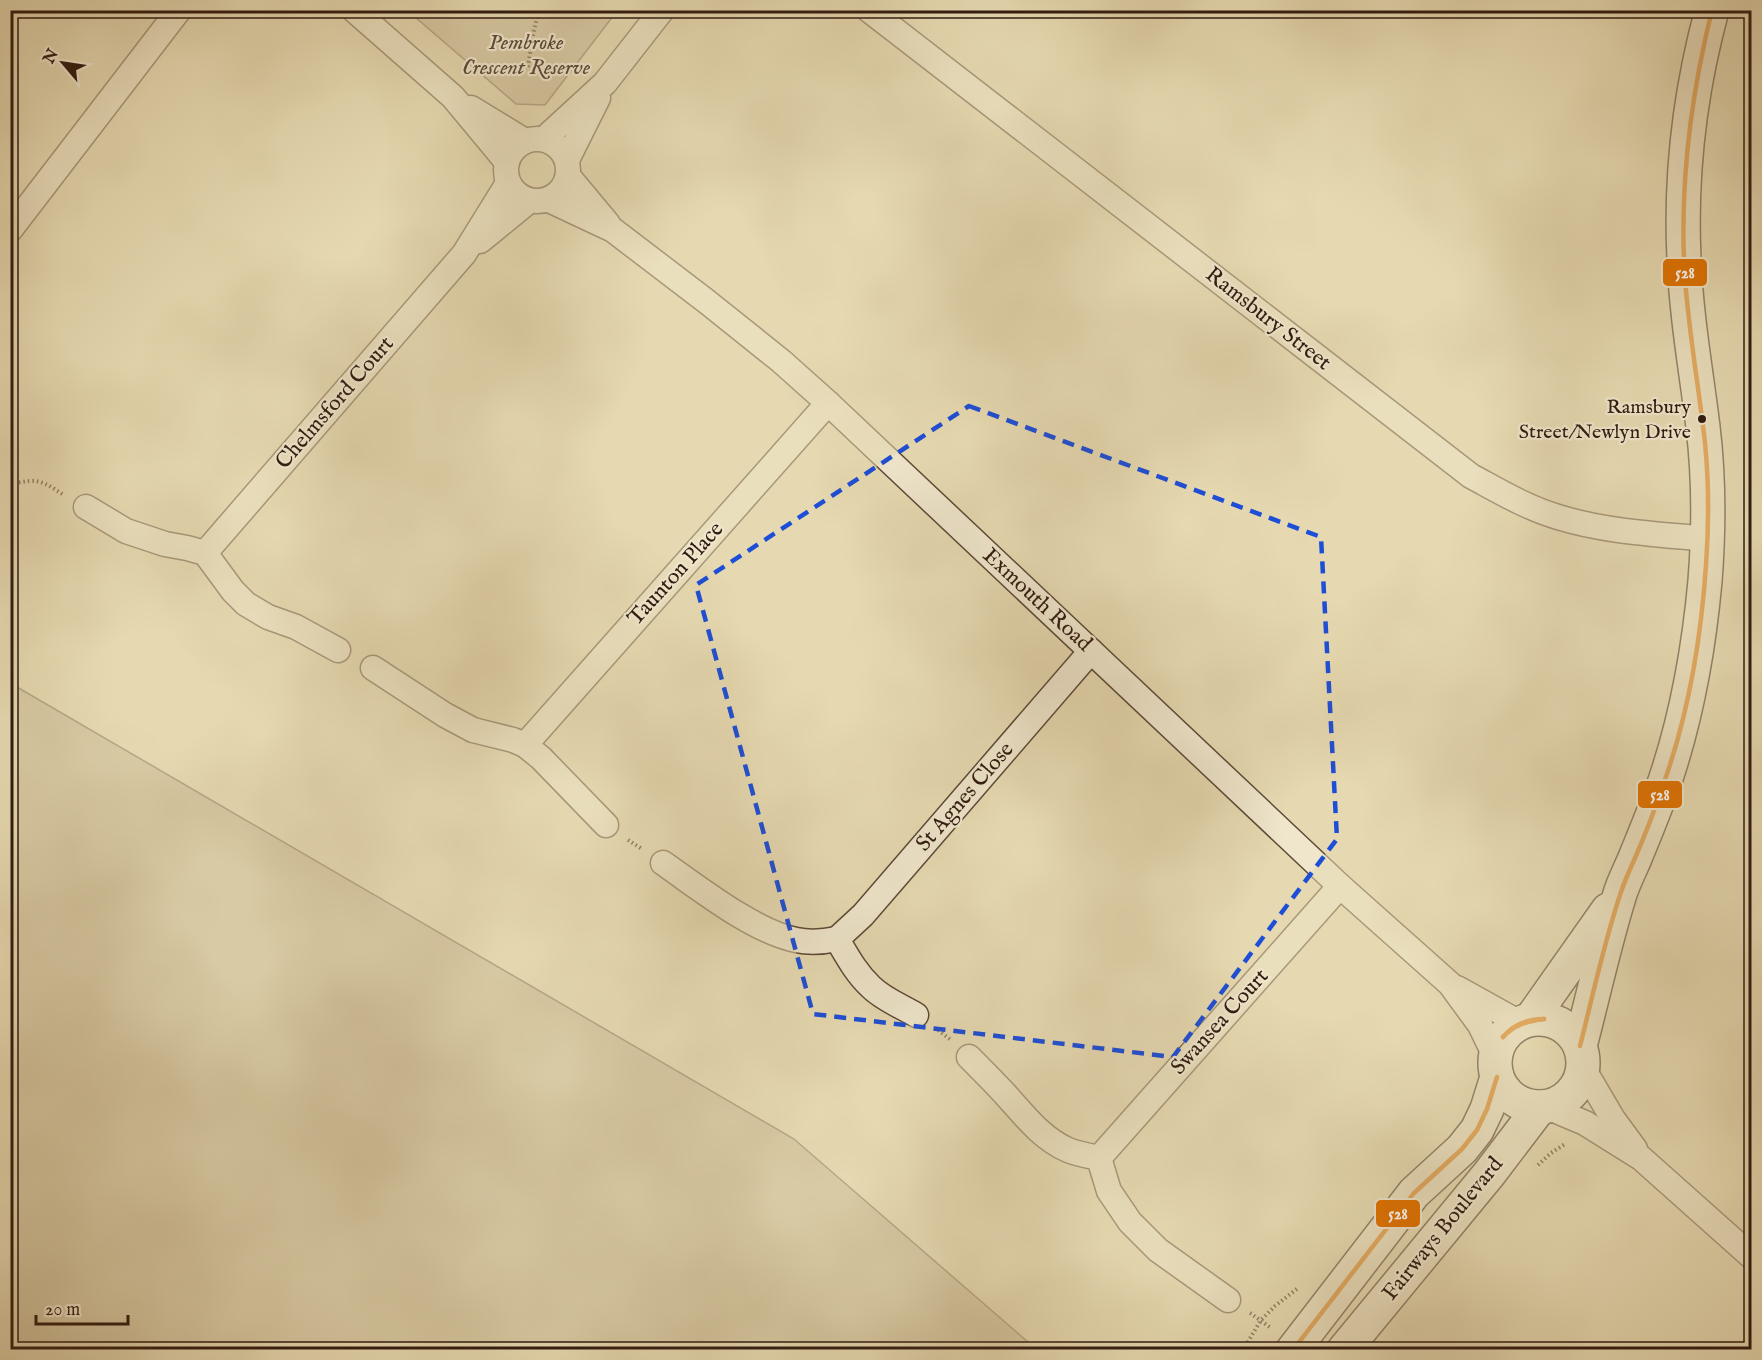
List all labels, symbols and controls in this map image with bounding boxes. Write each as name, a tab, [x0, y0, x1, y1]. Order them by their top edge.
park label: Pembroke Crescent Reserve	[462, 29, 591, 82]
north arrow	[33, 33, 93, 93]
text: N	[39, 46, 64, 68]
line badge: 528	[1662, 258, 1708, 287]
street label: Ramsbury Street	[1199, 261, 1337, 377]
text: 528	[1675, 264, 1695, 284]
street label: Chelmsford Court	[270, 330, 401, 475]
place label: Ramsbury Street/Newlyn Drive	[1519, 395, 1691, 445]
marker: Ramsbury Street/Newlyn Drive	[1696, 413, 1708, 425]
street label: Taunton Place	[622, 516, 730, 632]
street label: Exmouth Road	[976, 542, 1098, 658]
street label: St Agnes Close	[910, 736, 1020, 858]
line badge: 528	[1637, 780, 1683, 809]
text: 528	[1650, 786, 1670, 806]
street label: Swansea Court	[1165, 963, 1275, 1081]
street label: Fairways Boulevard	[1376, 1151, 1510, 1307]
line badge: 528	[1375, 1199, 1421, 1228]
text: 528	[1388, 1205, 1408, 1225]
scale bar	[36, 1288, 128, 1326]
text: 20 m	[45, 1299, 80, 1322]

